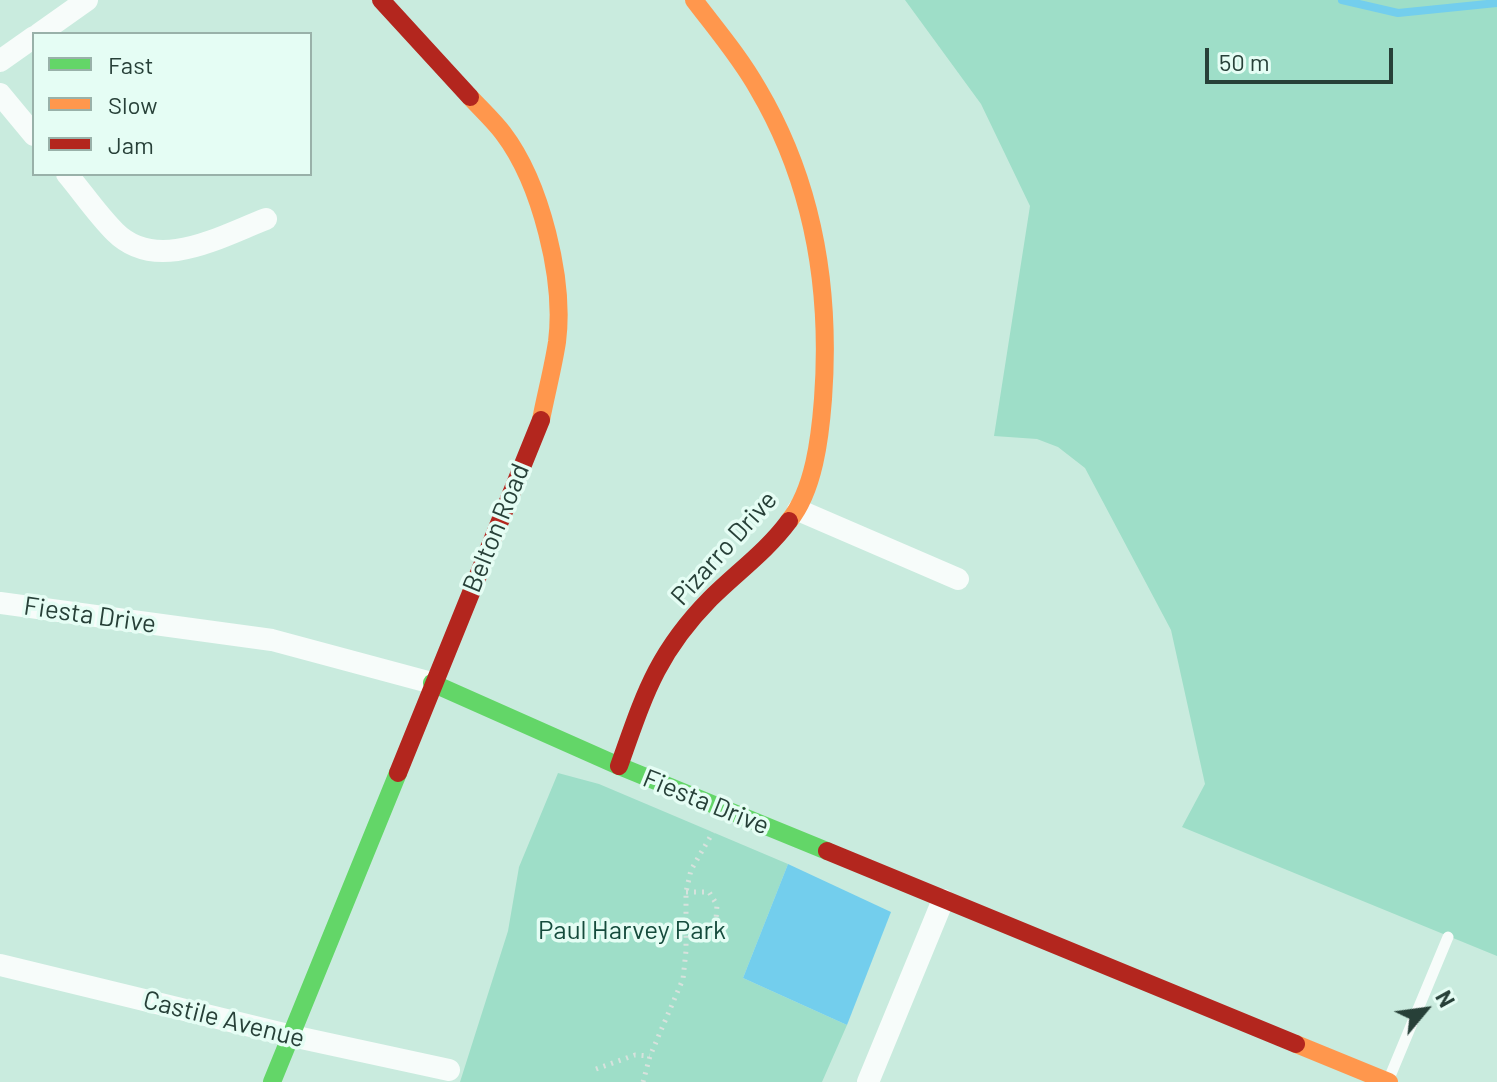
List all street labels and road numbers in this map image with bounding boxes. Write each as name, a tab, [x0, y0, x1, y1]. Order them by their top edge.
street label: Belton Road	[456, 459, 536, 597]
street label: Pizarro Drive	[665, 484, 783, 612]
street label: Fiesta Drive	[22, 590, 158, 640]
street label: Fiesta Drive	[638, 763, 774, 841]
street label: Castile Avenue	[140, 984, 308, 1054]

